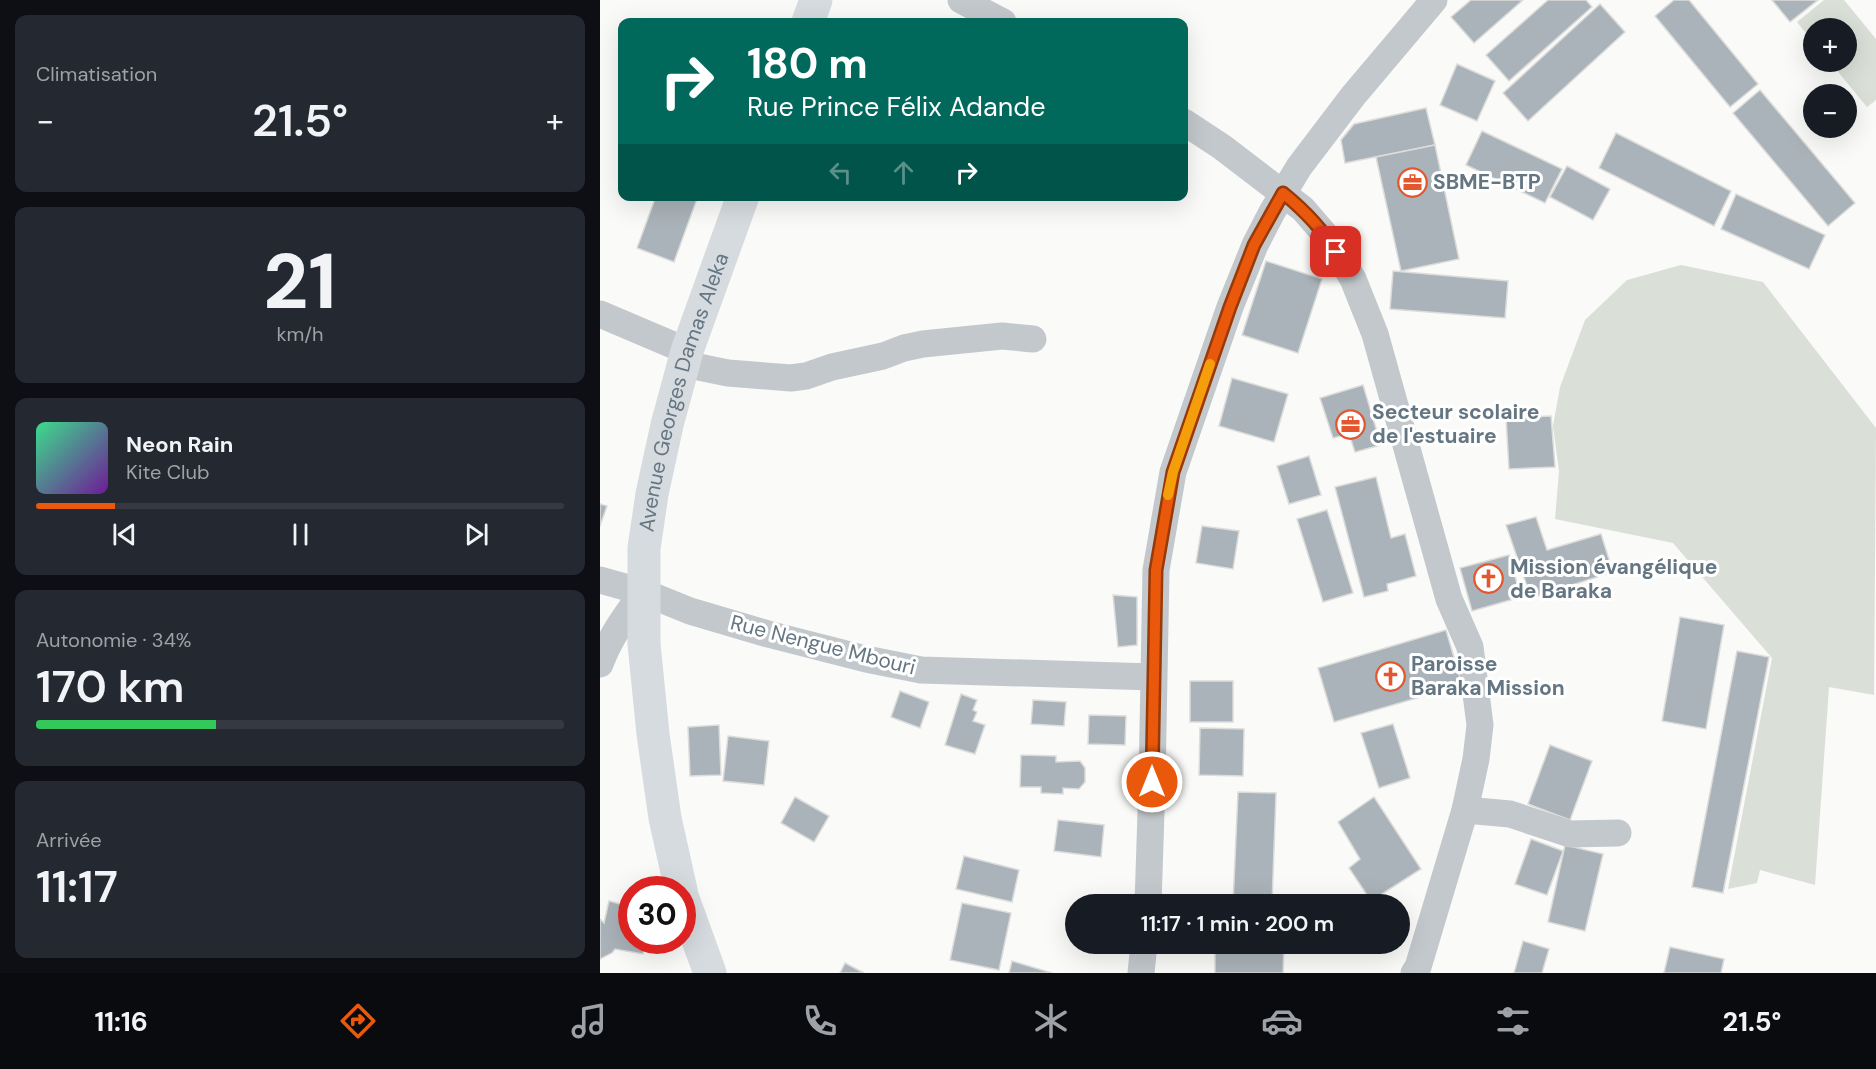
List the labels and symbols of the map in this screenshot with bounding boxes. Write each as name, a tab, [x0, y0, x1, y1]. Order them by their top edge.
office icon: SBME-BTP	[1396, 166, 1428, 198]
place label: SBME-BTP	[1433, 168, 1541, 196]
pin	[1310, 226, 1361, 277]
street label: Avenue Georges Damas Aleka	[633, 249, 735, 534]
place label: Secteur scolaire de l'estuaire	[1372, 398, 1539, 450]
office icon: Secteur scolaire de l'estuaire	[1335, 408, 1367, 440]
place label: Mission évangélique de Baraka	[1510, 553, 1717, 605]
church icon: Mission évangélique de Baraka	[1473, 563, 1505, 595]
street label: Rue Nengue Mbouri	[727, 608, 919, 682]
place label: Paroisse Baraka Mission	[1411, 650, 1565, 702]
church icon: Paroisse Baraka Mission	[1374, 660, 1406, 692]
position arrow	[1120, 750, 1184, 814]
speed limit sign: 30	[618, 876, 696, 954]

